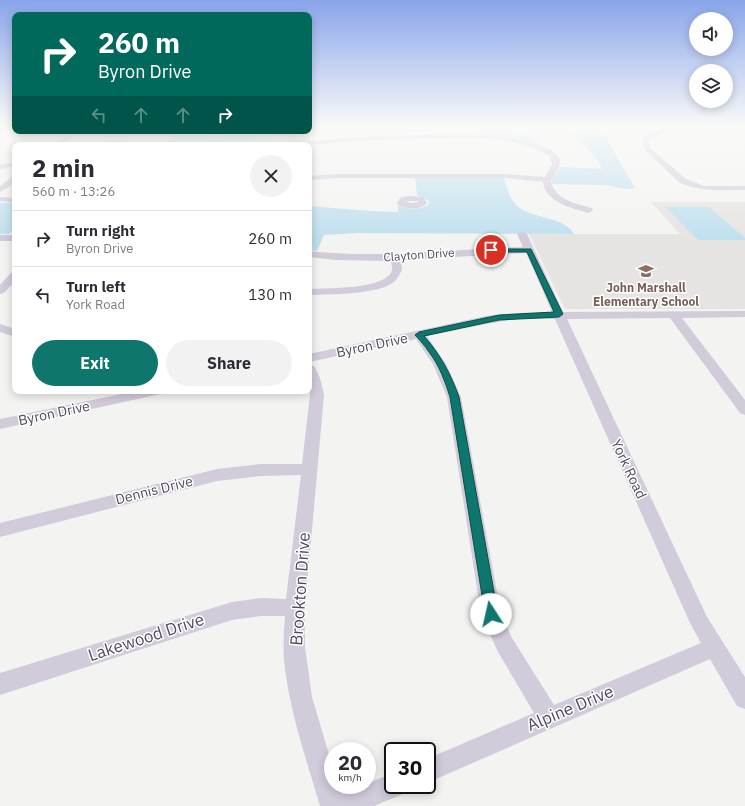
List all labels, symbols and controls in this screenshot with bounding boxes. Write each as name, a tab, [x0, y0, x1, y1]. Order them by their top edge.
map controls	[689, 12, 733, 108]
button: sound	[689, 12, 733, 56]
text: 260 m	[98, 24, 180, 61]
icon: right	[32, 28, 84, 80]
text: Byron Drive	[98, 60, 191, 83]
button: layers	[689, 64, 733, 108]
icon: left	[88, 104, 110, 126]
icon: ahead	[130, 104, 152, 126]
icon: ahead	[172, 104, 194, 126]
icon: right	[214, 104, 236, 126]
text: 2 min	[32, 152, 95, 184]
button: close	[250, 155, 292, 197]
text: 560 m · 13:26	[32, 183, 115, 200]
text: Turn right	[66, 221, 135, 240]
icon: right	[32, 228, 54, 250]
text: 260 m	[248, 229, 292, 248]
pin	[474, 233, 508, 267]
icon: arrive	[480, 239, 502, 261]
text: Byron Drive	[66, 240, 133, 257]
street label: Clayton Drive	[383, 244, 456, 264]
school or university icon: John Marshall Elementary School	[637, 262, 655, 280]
text: Turn left	[66, 277, 126, 296]
place label: John Marshall Elementary School	[593, 280, 699, 309]
icon: left	[32, 284, 54, 306]
text: 130 m	[248, 285, 292, 304]
text: York Road	[66, 296, 125, 313]
street label: Byron Drive	[335, 329, 410, 361]
button: Exit	[32, 340, 158, 386]
button: Share	[166, 340, 292, 386]
street label: Byron Drive	[17, 397, 92, 429]
street label: York Road	[607, 436, 651, 502]
street label: Dennis Drive	[113, 472, 195, 508]
street label: Brookton Drive	[285, 532, 315, 646]
position arrow	[470, 593, 512, 635]
street label: Lakewood Drive	[85, 608, 207, 666]
street label: Alpine Drive	[523, 680, 617, 736]
speed limit sign: 30	[384, 742, 436, 794]
text: 20	[338, 749, 362, 776]
text: km/h	[338, 771, 362, 784]

